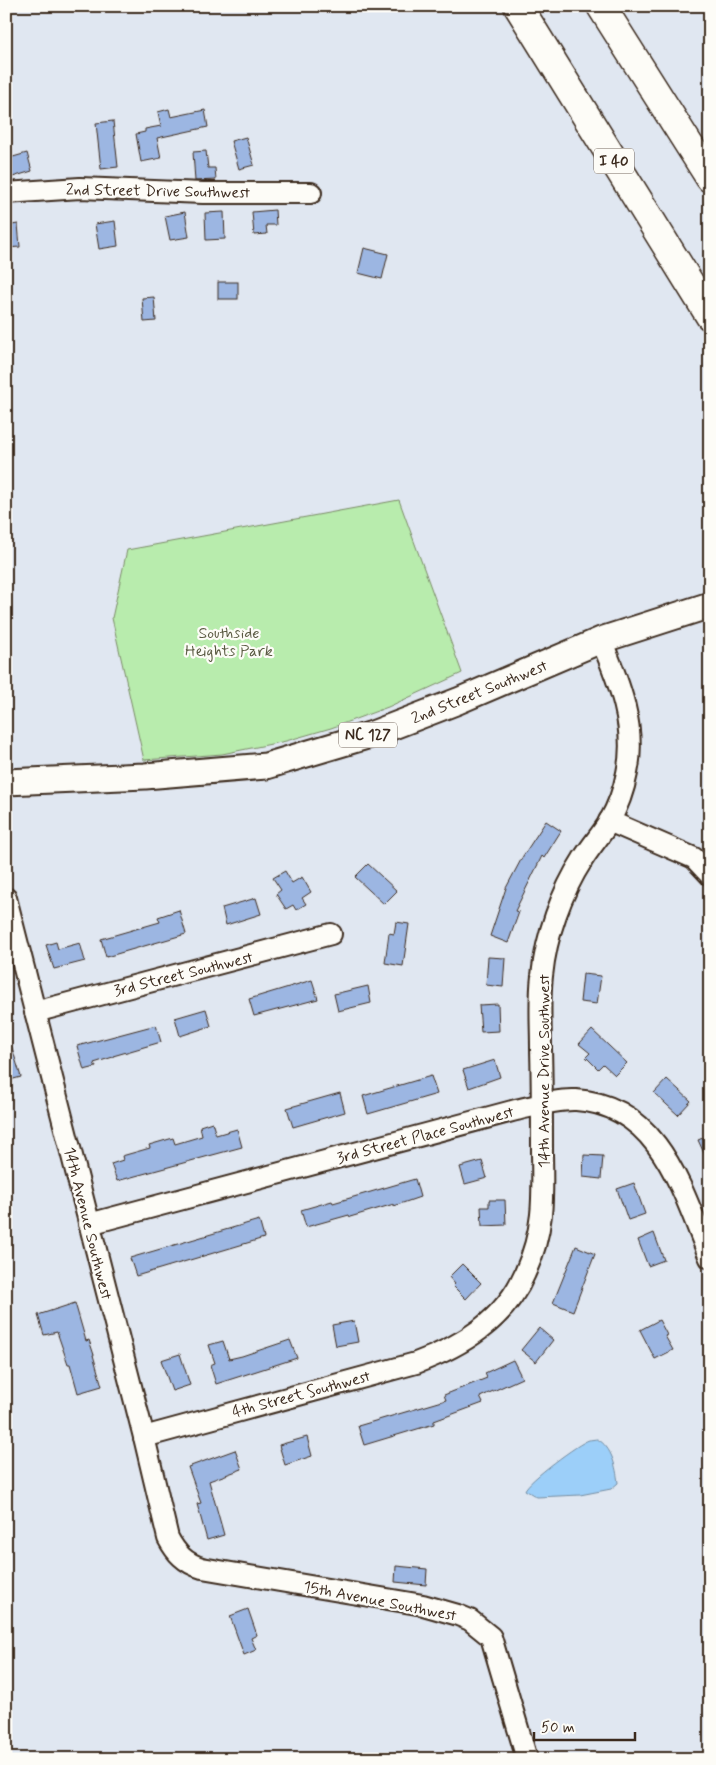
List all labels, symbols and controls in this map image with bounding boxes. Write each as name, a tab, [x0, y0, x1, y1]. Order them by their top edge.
road number: I 40	[594, 148, 634, 174]
street label: 2nd Street Drive Southwest	[66, 179, 250, 204]
park label: Southside Heights Park	[185, 623, 273, 662]
street label: 2nd Street Southwest	[408, 656, 551, 729]
road number: NC 127	[339, 722, 397, 748]
street label: 3rd Street Southwest	[112, 947, 255, 1002]
street label: 14th Avenue Drive Southwest	[534, 974, 555, 1168]
street label: 3rd Street Place Southwest	[335, 1102, 516, 1169]
street label: 14th Avenue Southwest	[58, 1145, 117, 1302]
street label: 4th Street Southwest	[230, 1366, 373, 1423]
street label: 15th Avenue Southwest	[301, 1576, 458, 1627]
scale bar	[534, 1710, 635, 1742]
text: 50 m	[541, 1718, 575, 1738]

